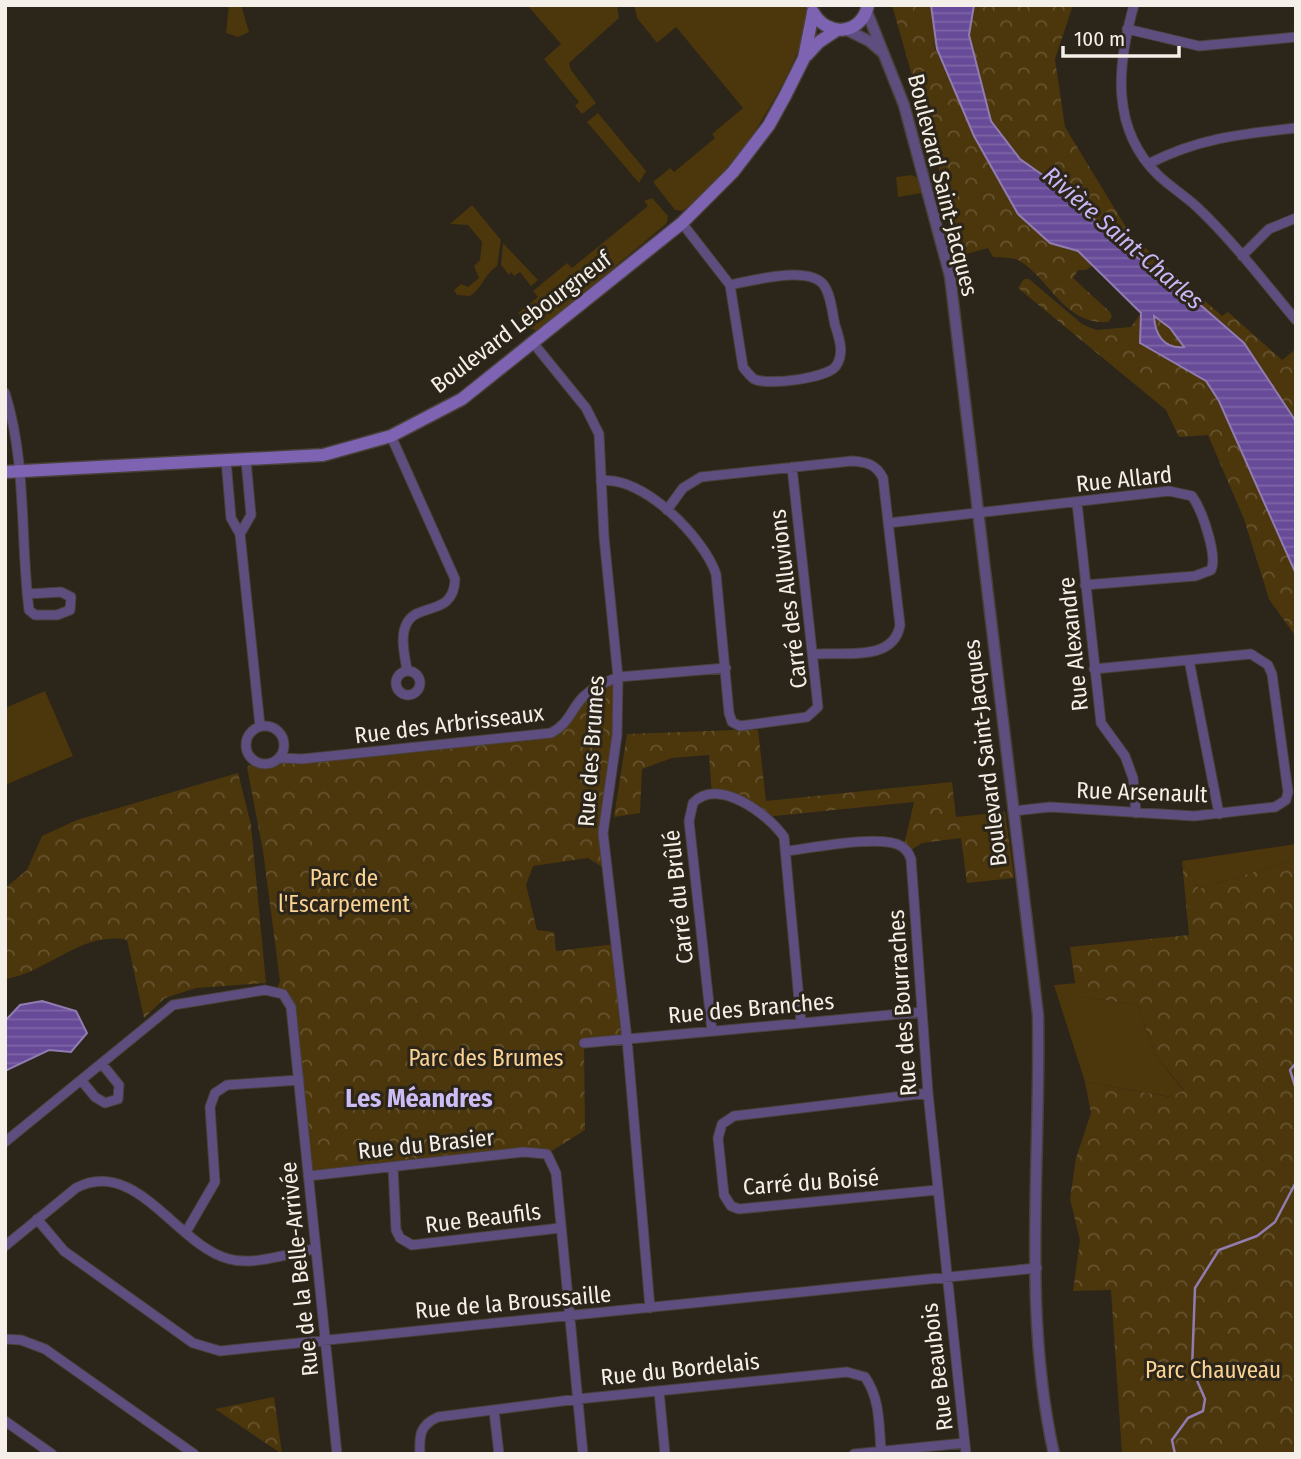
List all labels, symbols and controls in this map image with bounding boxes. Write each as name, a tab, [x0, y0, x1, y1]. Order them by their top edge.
scale bar	[1063, 14, 1178, 58]
text: 100 m	[1074, 26, 1125, 52]
street label: Boulevard Saint-Jacques	[902, 71, 984, 299]
water label: Rivière Saint-Charles	[1037, 161, 1209, 315]
street label: Boulevard Lebourgneuf	[425, 244, 618, 399]
street label: Rue Allard	[1075, 460, 1173, 498]
street label: Carré des Alluvions	[763, 508, 813, 690]
street label: Rue Alexandre	[1052, 576, 1094, 712]
street label: Boulevard Saint-Jacques	[957, 638, 1013, 868]
street label: Rue des Brumes	[572, 674, 610, 828]
street label: Rue des Arbrisseaux	[353, 699, 545, 749]
street label: Rue Arsenault	[1076, 776, 1209, 808]
street label: Carré du Brûlé	[657, 829, 699, 965]
park label: Parc de l'Escarpement	[278, 864, 411, 918]
street label: Rue des Bourraches	[882, 909, 922, 1097]
street label: Rue des Branches	[667, 987, 835, 1029]
park label: Parc des Brumes	[408, 1044, 564, 1072]
district label: Les Méandres	[345, 1083, 493, 1114]
street label: Rue du Brasier	[356, 1123, 496, 1165]
street label: Rue de la Belle-Arrivée	[274, 1160, 324, 1378]
street label: Carré du Boisé	[742, 1163, 880, 1201]
street label: Rue Beaufils	[424, 1197, 543, 1239]
street label: Rue de la Broussaille	[414, 1279, 612, 1325]
street label: Rue Beaubois	[915, 1301, 959, 1432]
street label: Rue du Bordelais	[599, 1347, 761, 1391]
park label: Parc Chauveau	[1145, 1356, 1281, 1384]

